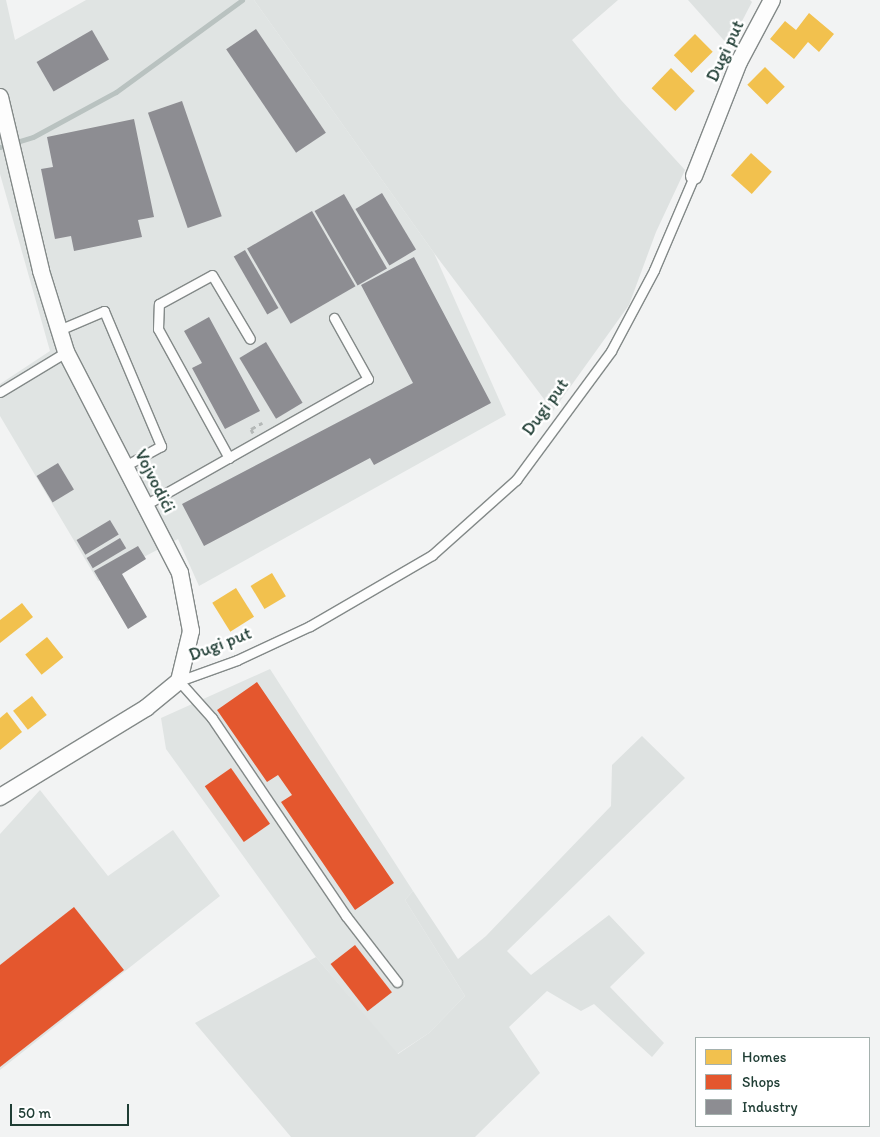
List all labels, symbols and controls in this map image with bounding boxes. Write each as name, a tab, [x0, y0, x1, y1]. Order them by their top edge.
street label: Dugi put	[701, 17, 749, 85]
street label: Dugi put	[517, 374, 573, 440]
street label: Vojvodići	[130, 446, 180, 516]
street label: Dugi put	[185, 622, 255, 666]
legend	[695, 1037, 870, 1127]
text: Homes	[742, 1048, 786, 1066]
text: Shops	[742, 1073, 780, 1091]
scale bar	[12, 1094, 131, 1126]
text: Industry	[742, 1098, 798, 1116]
text: 50 m	[18, 1104, 51, 1122]

